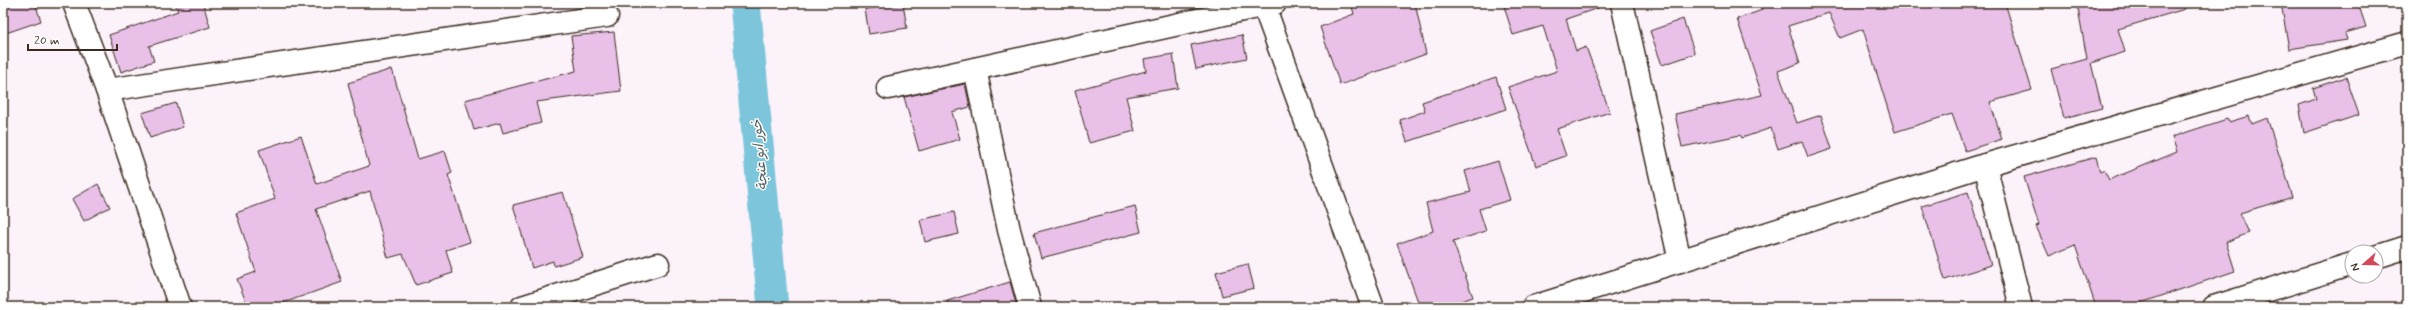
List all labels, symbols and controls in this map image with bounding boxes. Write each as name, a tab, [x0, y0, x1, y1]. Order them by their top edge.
scale bar	[28, 26, 117, 52]
text: 20 m	[34, 33, 60, 49]
water label: خور ابو عنجة	[748, 118, 772, 191]
north arrow	[2344, 244, 2384, 284]
text: N	[2348, 261, 2363, 273]

